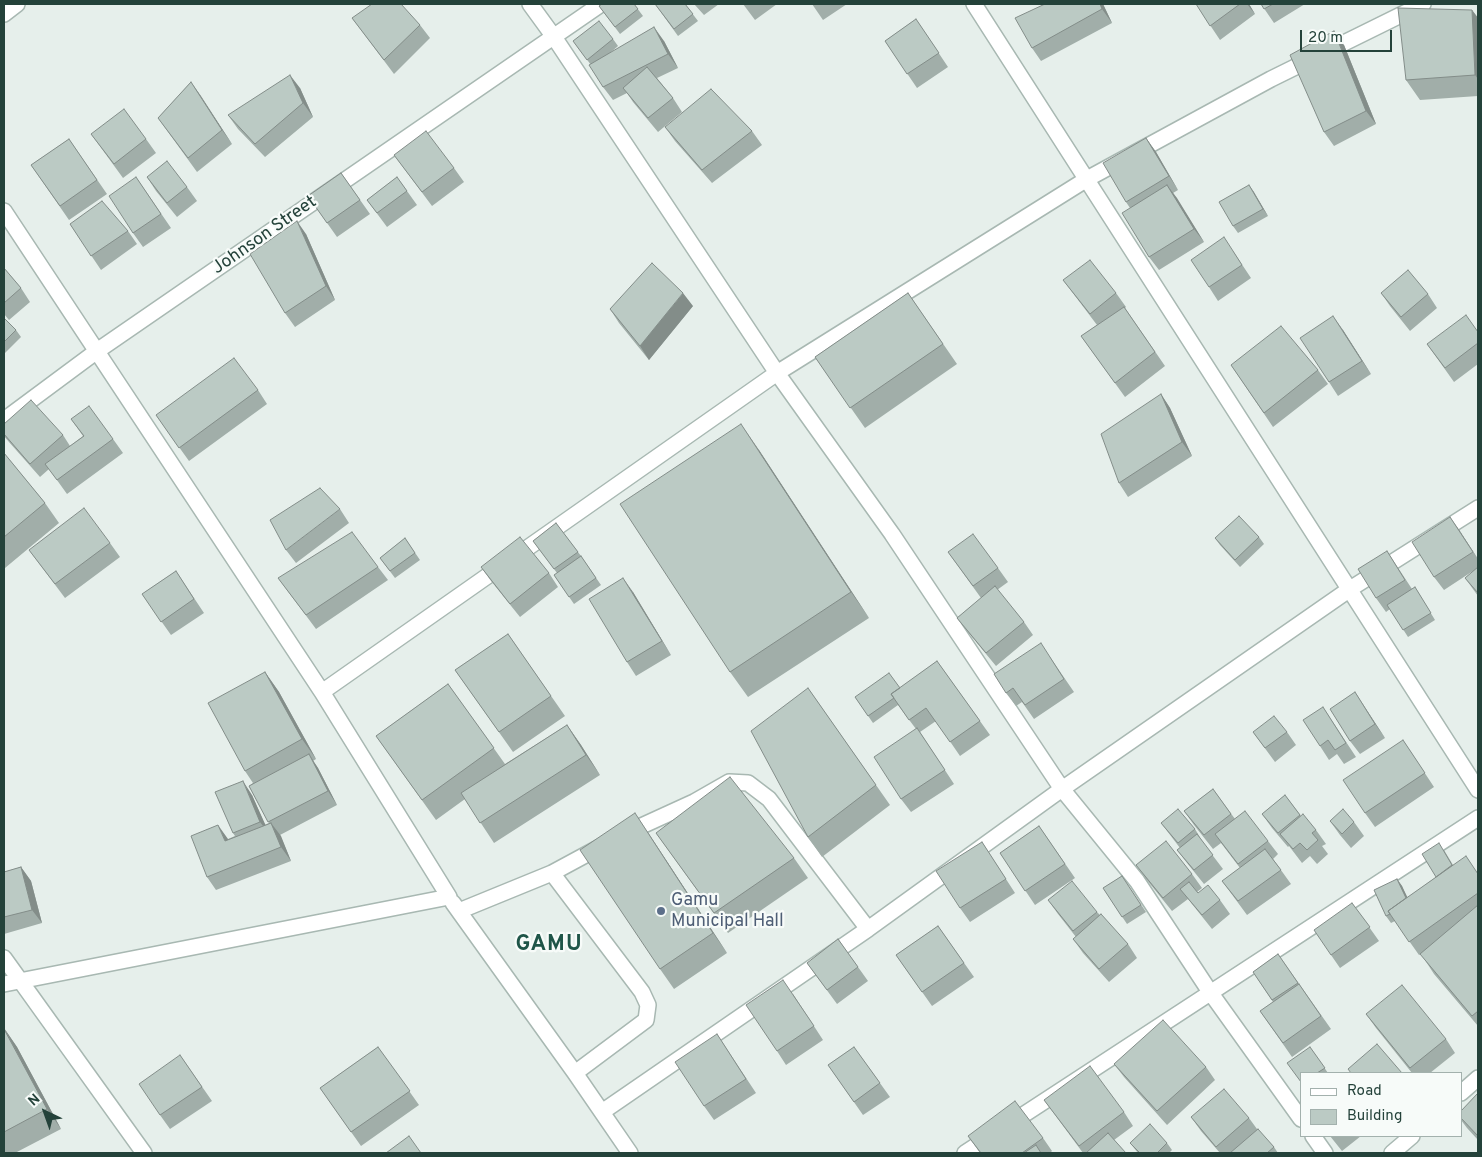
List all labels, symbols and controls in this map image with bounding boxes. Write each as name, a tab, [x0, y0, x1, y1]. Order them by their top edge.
scale bar	[1302, 20, 1394, 52]
text: 20 m	[1308, 29, 1343, 48]
street label: Johnson Street	[209, 192, 321, 280]
place label: Gamu Municipal Hall	[671, 890, 784, 932]
marker: Gamu Municipal Hall	[655, 905, 667, 917]
district label: GAMU	[515, 933, 583, 959]
legend	[1300, 1072, 1462, 1137]
text: Road	[1347, 1082, 1382, 1101]
north arrow	[20, 1087, 70, 1137]
text: N	[25, 1091, 44, 1110]
text: Building	[1347, 1107, 1402, 1126]

